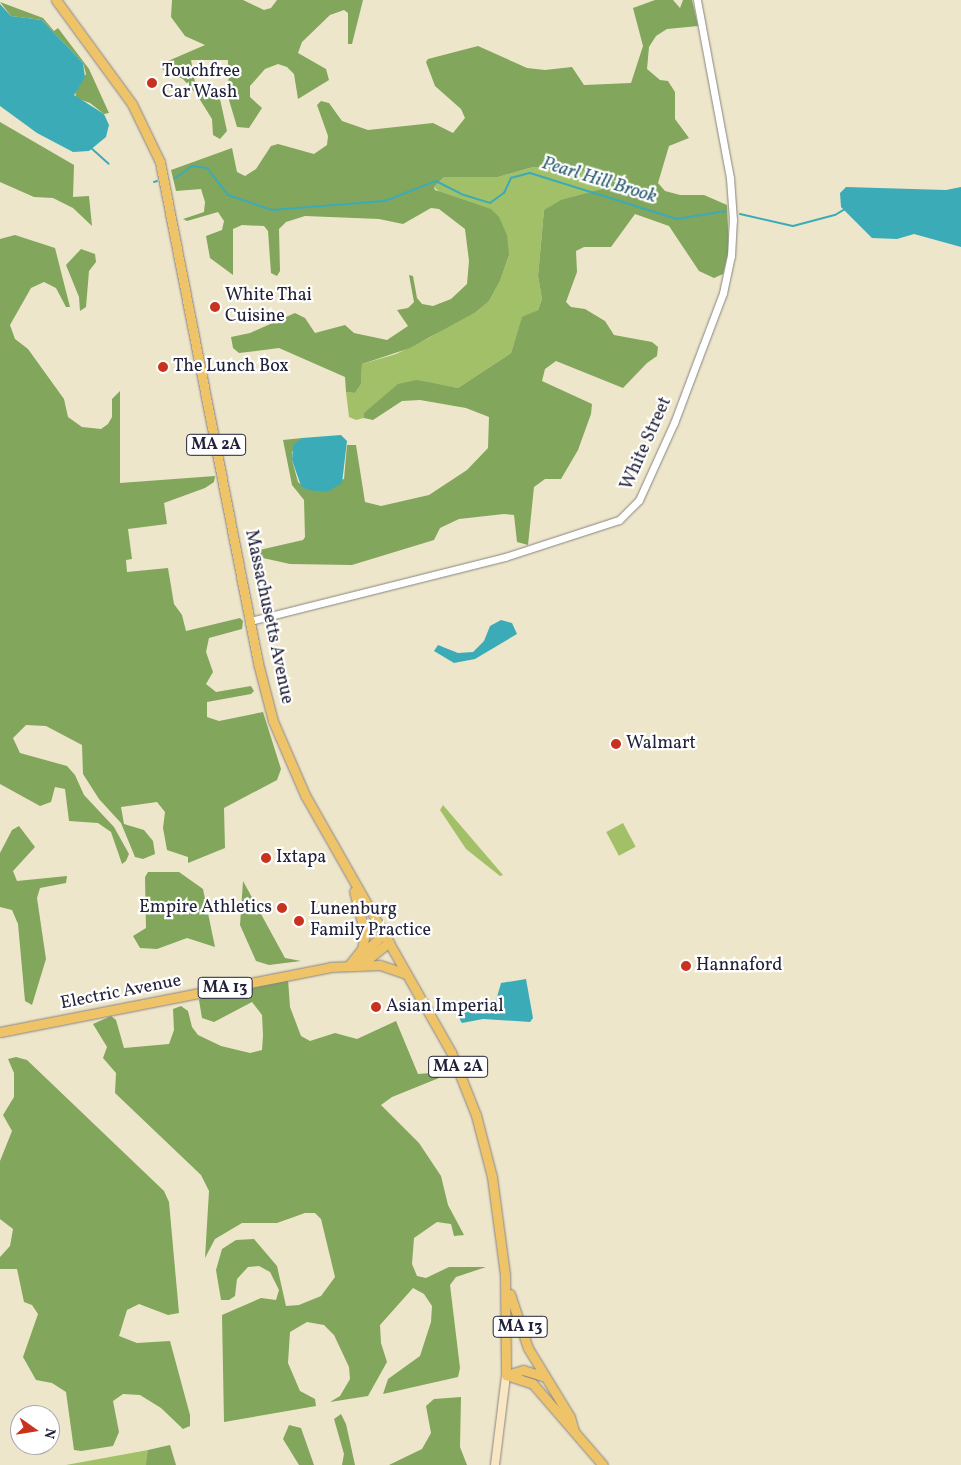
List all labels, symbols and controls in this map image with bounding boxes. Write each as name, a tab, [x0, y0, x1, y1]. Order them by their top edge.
place label: Touchfree Car Wash	[162, 62, 240, 104]
marker: Touchfree Car Wash	[146, 77, 158, 89]
water label: Pearl Hill Brook	[539, 153, 659, 209]
place label: White Thai Cuisine	[225, 286, 313, 328]
marker: White Thai Cuisine	[209, 301, 221, 313]
place label: The Lunch Box	[173, 356, 289, 378]
marker: The Lunch Box	[157, 361, 169, 373]
street label: White Street	[617, 394, 677, 494]
road number: MA 2A	[186, 432, 246, 458]
street label: Massachusetts Avenue	[239, 528, 297, 706]
place label: Walmart	[626, 733, 696, 755]
marker: Walmart	[610, 738, 622, 750]
place label: Ixtapa	[276, 847, 326, 869]
marker: Ixtapa	[260, 852, 272, 864]
place label: Empire Athletics	[139, 897, 272, 919]
place label: Lunenburg Family Practice	[310, 900, 432, 942]
marker: Empire Athletics	[276, 902, 288, 914]
marker: Lunenburg Family Practice	[292, 914, 306, 928]
place label: Hannaford	[696, 955, 782, 977]
marker: Hannaford	[680, 960, 692, 972]
street label: Electric Avenue	[59, 971, 183, 1015]
road number: MA 13	[198, 974, 252, 1001]
place label: Asian Imperial	[386, 996, 504, 1018]
marker: Asian Imperial	[370, 1001, 382, 1013]
road number: MA 2A	[428, 1054, 488, 1080]
road number: MA 13	[492, 1314, 548, 1340]
north arrow	[10, 1405, 60, 1455]
text: N	[39, 1426, 60, 1440]

